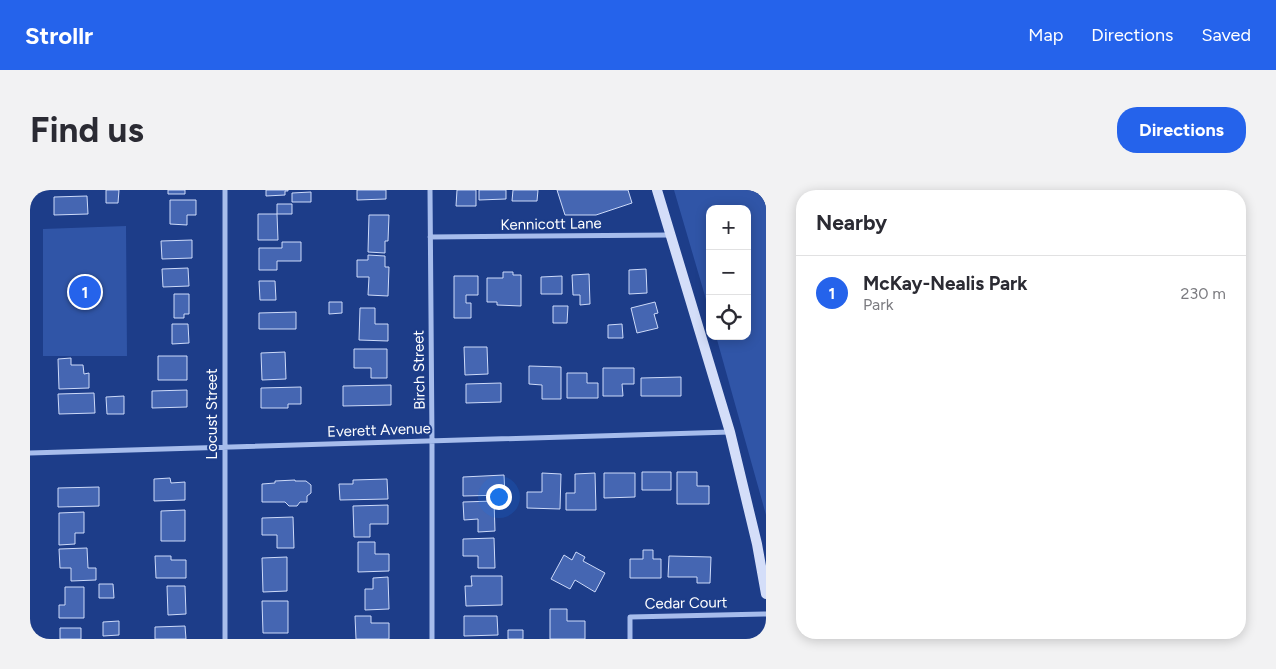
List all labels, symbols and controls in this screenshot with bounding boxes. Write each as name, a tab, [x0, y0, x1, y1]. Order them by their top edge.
text: Strollr	[25, 21, 93, 50]
text: Map	[1028, 24, 1063, 46]
text: Directions	[1091, 24, 1173, 46]
text: Saved	[1201, 24, 1251, 46]
button: Directions	[1117, 107, 1246, 153]
text: Find us	[30, 109, 144, 151]
map controls	[706, 205, 751, 340]
button: +	[706, 205, 751, 250]
text: Nearby	[816, 210, 887, 235]
street label: Kennicott Lane	[500, 214, 602, 234]
button: −	[706, 250, 751, 295]
text: McKay-Nealis Park	[863, 272, 1027, 295]
pin: 1	[69, 273, 101, 311]
text: 1	[829, 284, 835, 303]
text: 230 m	[1181, 284, 1226, 303]
button: locate	[706, 295, 751, 340]
text: Park	[863, 295, 893, 314]
street label: Birch Street	[409, 330, 429, 410]
street label: Locust Street	[203, 368, 221, 460]
street label: Everett Avenue	[327, 419, 431, 441]
your location	[486, 484, 512, 510]
street label: Cedar Court	[644, 593, 728, 613]

